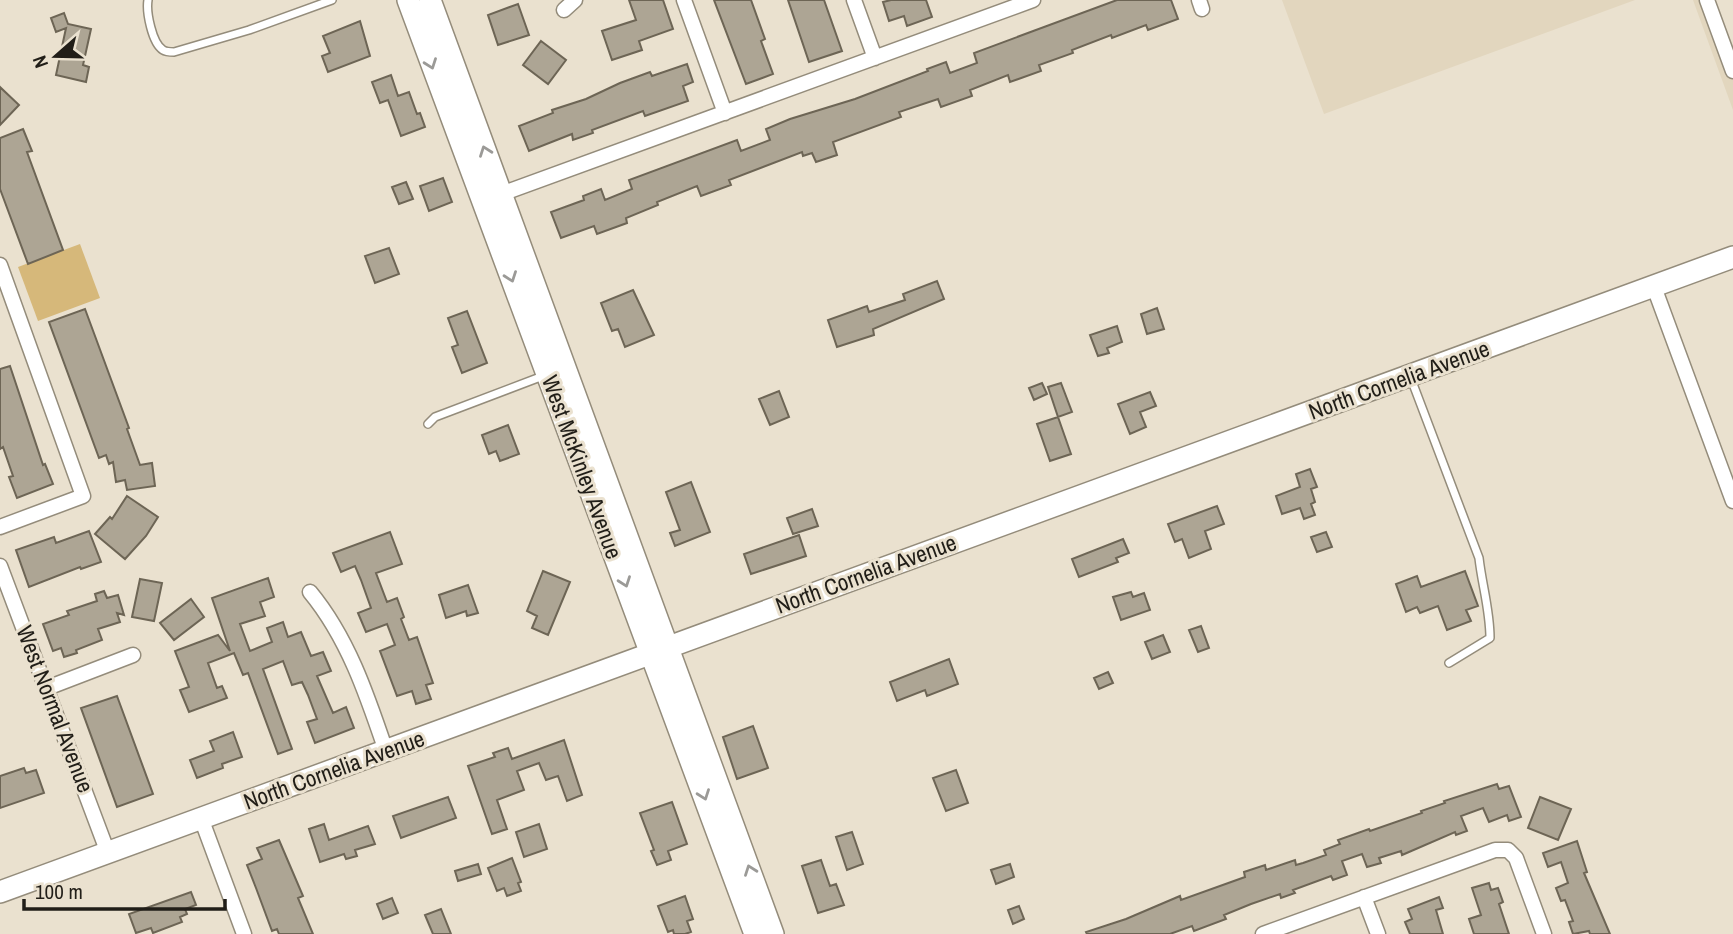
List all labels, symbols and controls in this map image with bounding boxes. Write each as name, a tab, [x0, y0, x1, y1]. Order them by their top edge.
north arrow	[21, 21, 91, 91]
text: N	[26, 52, 54, 72]
one-way arrow	[423, 57, 437, 69]
one-way arrow	[480, 145, 494, 157]
one-way arrow	[503, 271, 517, 283]
street label: North Cornelia Avenue	[1304, 332, 1494, 427]
street label: West McKinley Avenue	[535, 371, 630, 563]
street label: North Cornelia Avenue	[771, 526, 961, 621]
one-way arrow	[616, 576, 630, 588]
street label: West Normal Avenue	[9, 621, 102, 797]
street label: North Cornelia Avenue	[239, 722, 429, 817]
one-way arrow	[695, 789, 709, 801]
one-way arrow	[744, 865, 758, 877]
scale bar	[24, 867, 226, 911]
text: 100 m	[35, 877, 83, 906]

